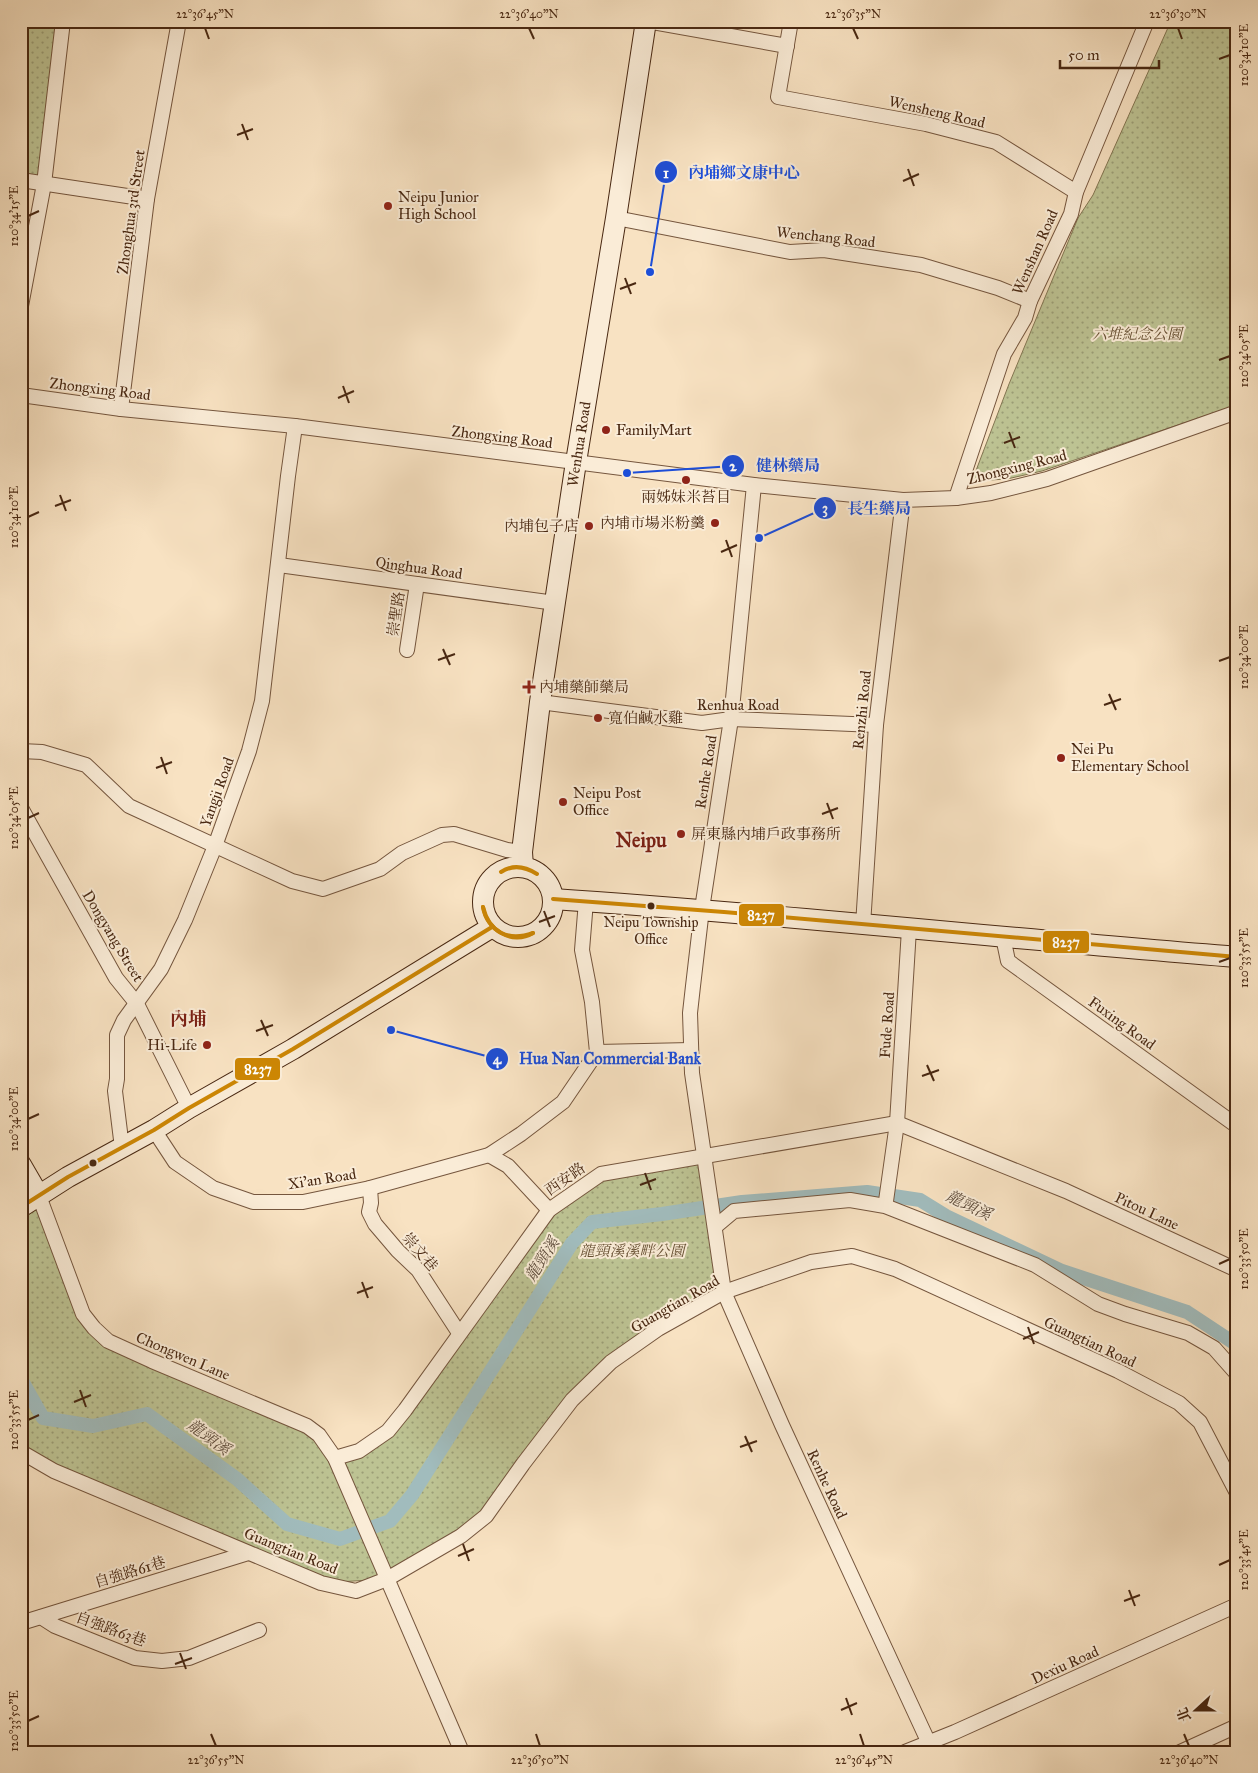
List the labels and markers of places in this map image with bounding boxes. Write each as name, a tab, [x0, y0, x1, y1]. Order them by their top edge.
callout: 內埔鄉文康中心	[653, 157, 810, 188]
place label: Neipu Junior High School	[398, 188, 479, 223]
marker: Neipu Junior High School	[382, 200, 394, 212]
place label: FamilyMart	[616, 421, 692, 439]
marker: FamilyMart	[600, 424, 612, 436]
callout: 健林藥局	[721, 450, 830, 481]
marker: 兩姊妹米苔目	[680, 474, 692, 486]
place label: 兩姊妹米苔目	[641, 488, 731, 506]
callout: 長生藥局	[812, 493, 921, 524]
place label: 內埔市場米粉羹	[600, 514, 705, 532]
place label: 內埔包子店	[504, 517, 579, 535]
marker: 內埔市場米粉羹	[709, 517, 721, 529]
marker: 內埔包子店	[583, 520, 595, 532]
place label: 內埔藥師藥局	[539, 678, 629, 696]
marker: 內埔藥師藥局	[523, 681, 535, 693]
place label: 寬伯鹹水雞	[608, 709, 683, 727]
marker: 寬伯鹹水雞	[592, 712, 604, 724]
place label: Nei Pu Elementary School	[1071, 740, 1190, 775]
marker: Nei Pu Elementary School	[1055, 752, 1067, 764]
place label: Neipu Post Office	[573, 784, 642, 819]
marker: Neipu Post Office	[557, 796, 569, 808]
place label: 屏東縣內埔戶政事務所	[691, 825, 841, 843]
marker: 屏東縣內埔戶政事務所	[675, 828, 687, 840]
marker: Neipu Township Office	[646, 901, 656, 911]
place label: Neipu Township Office	[604, 914, 698, 948]
place label: Hi-Life	[147, 1036, 197, 1054]
marker: Hi-Life	[201, 1039, 213, 1051]
callout: Hua Nan Commercial Bank	[484, 1043, 711, 1074]
unlabelled marker	[88, 1158, 98, 1168]

